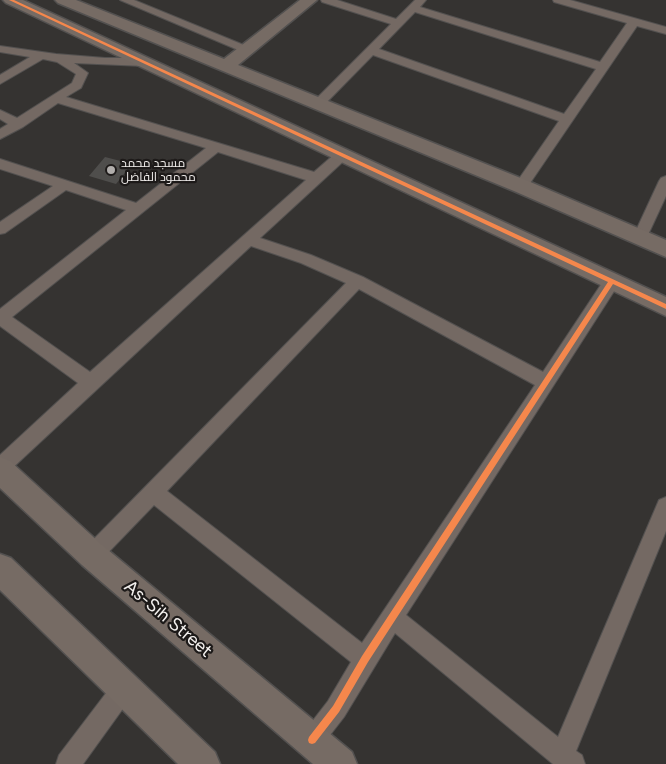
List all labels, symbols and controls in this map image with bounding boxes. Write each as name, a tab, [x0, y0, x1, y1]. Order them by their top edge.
place label: مسجد محمد محمود الفاضل	[121, 156, 196, 184]
marker: مسجد محمد محمود الفاضل	[105, 164, 117, 176]
street label: As-Sih Street	[120, 576, 216, 662]

